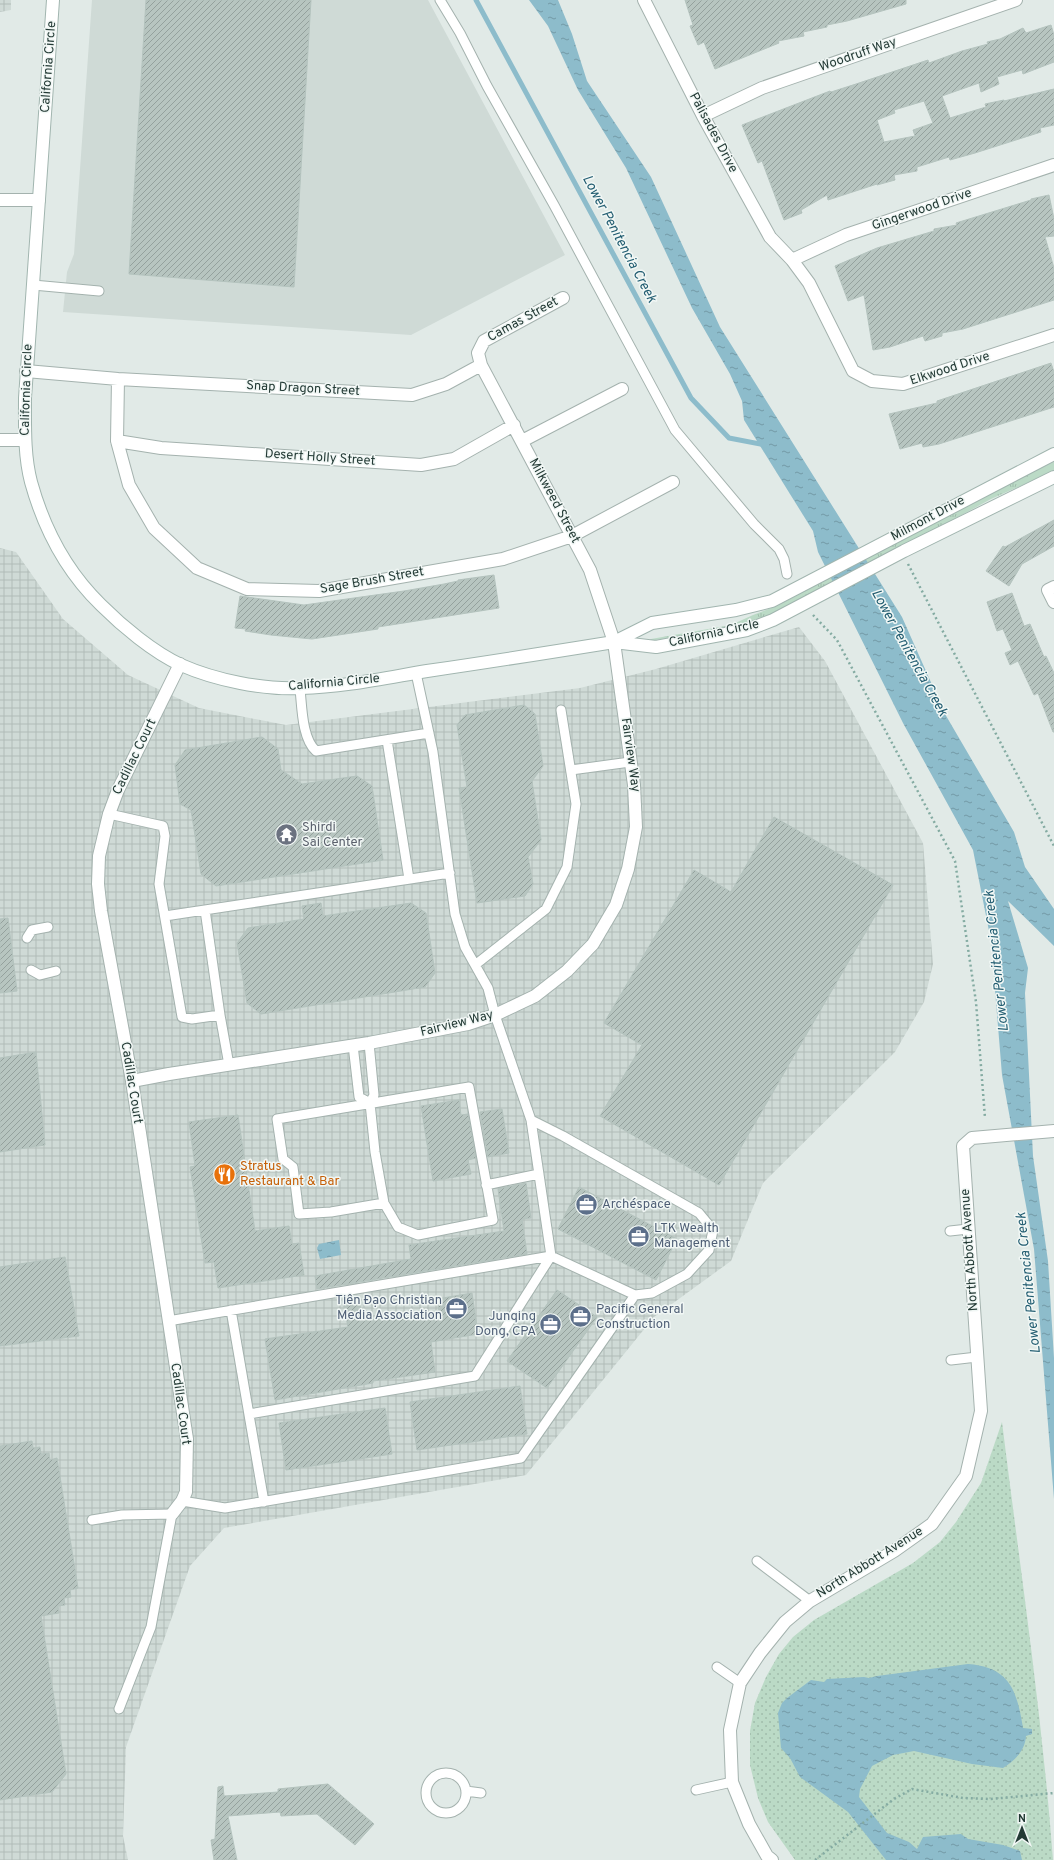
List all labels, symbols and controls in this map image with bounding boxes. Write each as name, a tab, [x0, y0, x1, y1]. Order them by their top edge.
street label: California Circle	[38, 21, 60, 113]
street label: Woodruff Way	[817, 34, 899, 76]
street label: Palisades Drive	[685, 90, 741, 176]
water label: Lower Penitencia Creek	[578, 172, 660, 307]
street label: Gingerwood Drive	[870, 185, 974, 235]
street label: Camas Street	[485, 294, 561, 346]
street label: California Circle	[17, 344, 37, 436]
street label: Elkwood Drive	[908, 349, 992, 389]
street label: Snap Dragon Street	[246, 378, 360, 400]
street label: Desert Holly Street	[264, 446, 376, 470]
street label: Milkweed Street	[525, 456, 583, 546]
street label: Milmont Drive	[888, 493, 968, 545]
street label: Sage Brush Street	[319, 564, 425, 598]
water label: Lower Penitencia Creek	[867, 587, 951, 720]
street label: California Circle	[667, 617, 761, 651]
street label: California Circle	[287, 671, 381, 695]
street label: Cadillac Court	[110, 716, 160, 798]
street label: Fairview Way	[617, 717, 643, 793]
place label: Shirdi Sai Center	[302, 820, 363, 851]
temple icon: Shirdi Sai Center	[274, 822, 300, 848]
water label: Lower Penitencia Creek	[981, 889, 1013, 1033]
street label: Fairview Way	[419, 1007, 495, 1041]
street label: Cadillac Court	[117, 1041, 145, 1125]
place label: Stratus Restaurant & Bar	[240, 1159, 340, 1190]
restaurant icon: Stratus Restaurant & Bar	[211, 1161, 237, 1187]
street label: North Abbott Avenue	[958, 1188, 982, 1312]
office icon: Archéspace	[573, 1192, 599, 1218]
place label: Archéspace	[602, 1197, 671, 1213]
water label: Lower Penitencia Creek	[1013, 1211, 1045, 1355]
place label: LTK Wealth Management	[654, 1221, 730, 1252]
office icon: LTK Wealth Management	[626, 1223, 652, 1249]
place label: Tiên Đạo Christian Media Association	[335, 1293, 442, 1324]
office icon: Tiên Đạo Christian Media Association	[444, 1295, 470, 1321]
place label: Pacific General Construction	[596, 1302, 684, 1333]
office icon: Pacific General Construction	[568, 1304, 594, 1330]
place label: Junqing Dong, CPA	[475, 1309, 536, 1340]
office icon: Junqing Dong, CPA	[538, 1311, 564, 1337]
street label: Cadillac Court	[166, 1362, 194, 1446]
street label: North Abbott Avenue	[814, 1524, 926, 1602]
north arrow	[1002, 1808, 1042, 1848]
text: N	[1018, 1812, 1026, 1826]

